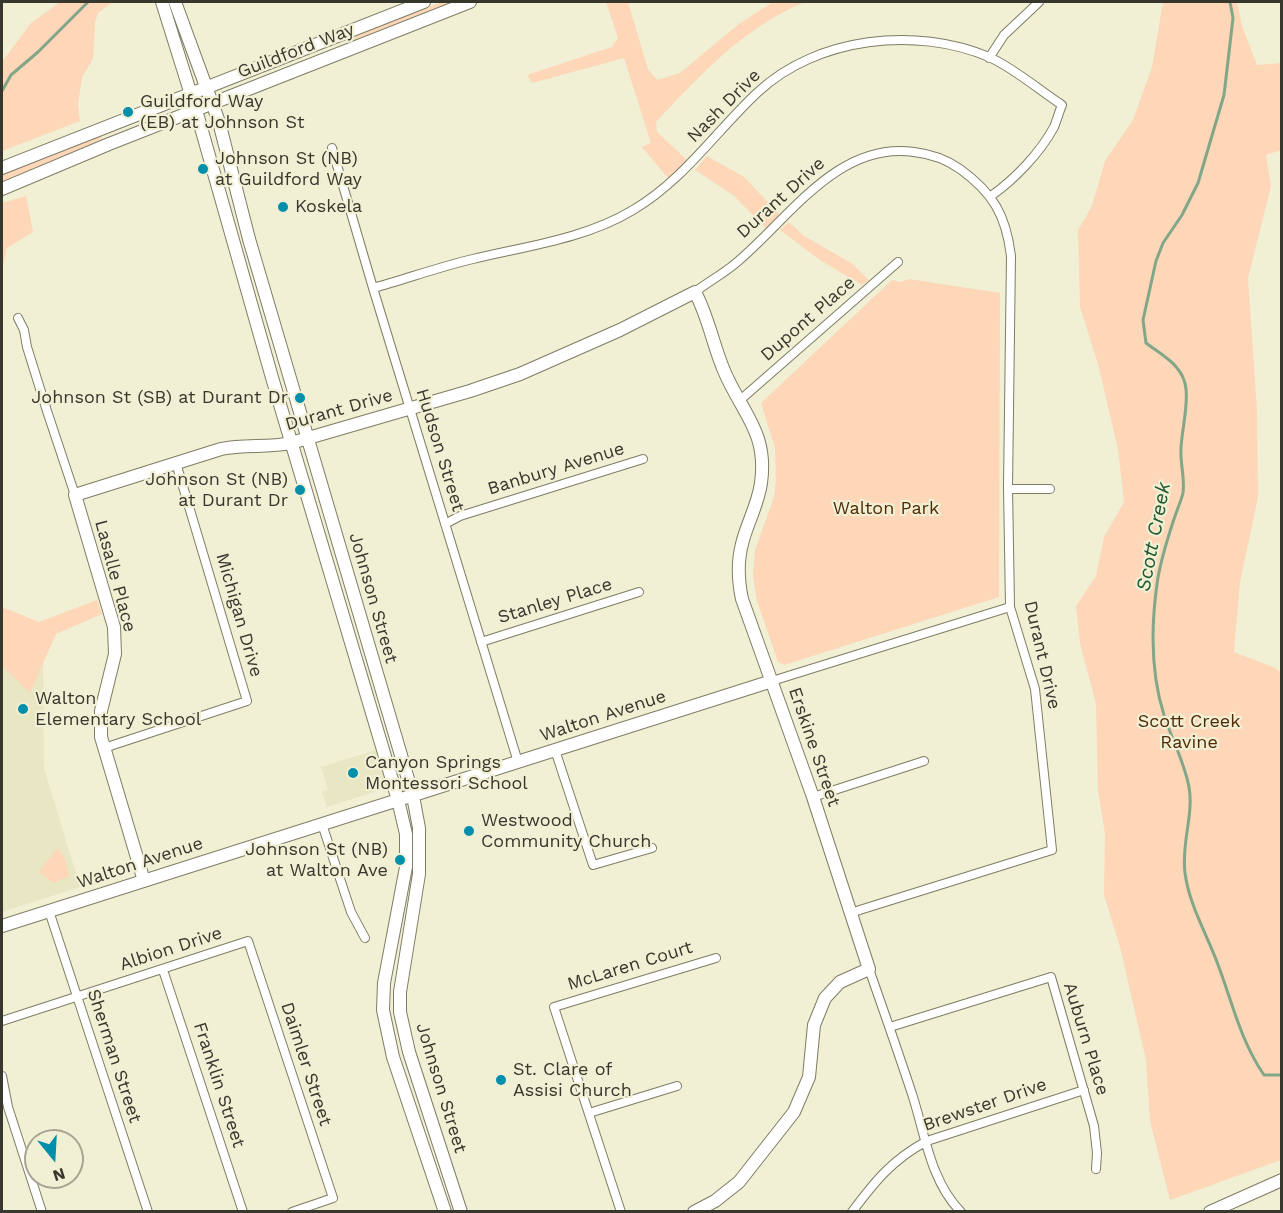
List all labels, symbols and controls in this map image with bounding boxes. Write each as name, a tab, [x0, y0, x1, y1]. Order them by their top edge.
street label: Guildford Way	[235, 19, 357, 83]
street label: Nash Drive	[683, 65, 765, 147]
place label: Guildford Way (EB) at Johnson St	[140, 91, 304, 134]
marker: Guildford Way (EB) at Johnson St	[121, 105, 135, 119]
place label: Johnson St (NB) at Guildford Way	[215, 148, 362, 190]
street label: Durant Drive	[733, 153, 829, 243]
marker: Johnson St (NB) at Guildford Way	[196, 162, 210, 176]
place label: Koskela	[295, 196, 362, 218]
marker: Koskela	[276, 200, 290, 214]
street label: Dupont Place	[756, 272, 860, 366]
street label: Durant Drive	[283, 384, 395, 436]
street label: Hudson Street	[411, 386, 469, 514]
place label: Johnson St (SB) at Durant Dr	[31, 387, 288, 409]
marker: Johnson St (SB) at Durant Dr	[293, 391, 307, 405]
street label: Banbury Avenue	[485, 438, 627, 500]
place label: Johnson St (NB) at Durant Dr	[145, 469, 288, 512]
water label: Scott Creek	[1132, 480, 1176, 594]
marker: Johnson St (NB) at Durant Dr	[293, 483, 307, 497]
park label: Walton Park	[833, 498, 939, 520]
street label: Lasalle Place	[90, 518, 140, 634]
street label: Johnson Street	[344, 530, 402, 666]
street label: Michigan Drive	[211, 551, 267, 679]
street label: Stanley Place	[495, 573, 615, 629]
street label: Durant Drive	[1019, 599, 1065, 711]
street label: Erskine Street	[783, 684, 845, 810]
street label: Walton Avenue	[537, 685, 669, 747]
place label: Walton Elementary School	[35, 688, 201, 730]
marker: Walton Elementary School	[16, 702, 30, 716]
park label: Scott Creek Ravine	[1138, 711, 1240, 754]
place label: Canyon Springs Montessori School	[365, 752, 528, 795]
marker: Canyon Springs Montessori School	[346, 766, 360, 780]
place label: Westwood Community Church	[481, 810, 651, 852]
marker: Westwood Community Church	[462, 824, 476, 838]
street label: Walton Avenue	[74, 832, 206, 894]
place label: Johnson St (NB) at Walton Ave	[245, 839, 388, 882]
marker: Johnson St (NB) at Walton Ave	[393, 853, 407, 867]
street label: Albion Drive	[117, 922, 225, 976]
street label: McLaren Court	[565, 937, 695, 995]
street label: Auburn Place	[1059, 980, 1113, 1098]
street label: Sherman Street	[82, 986, 146, 1126]
street label: Daimler Street	[276, 999, 336, 1129]
street label: Franklin Street	[189, 1020, 249, 1150]
street label: Johnson Street	[411, 1020, 471, 1156]
place label: St. Clare of Assisi Church	[513, 1059, 632, 1102]
marker: St. Clare of Assisi Church	[494, 1073, 508, 1087]
street label: Brewster Drive	[920, 1074, 1050, 1136]
north arrow	[24, 1129, 84, 1189]
text: N	[51, 1164, 68, 1186]

